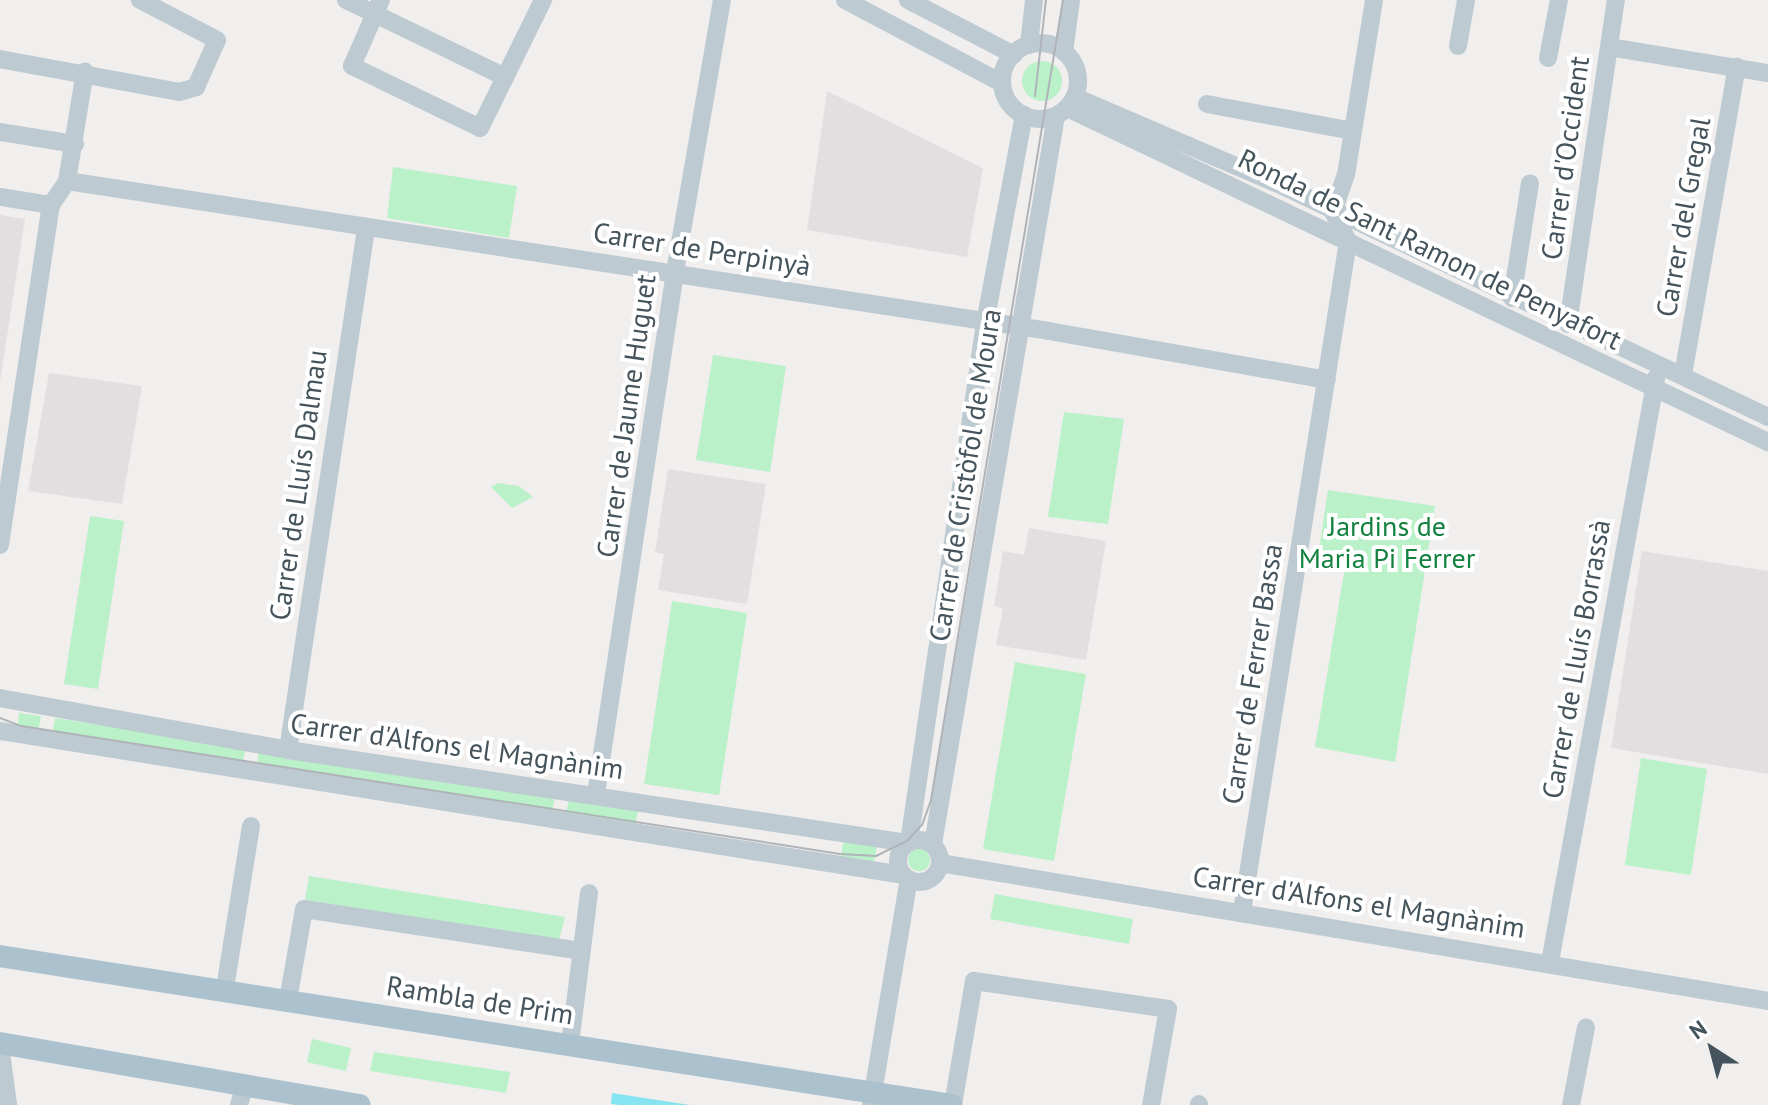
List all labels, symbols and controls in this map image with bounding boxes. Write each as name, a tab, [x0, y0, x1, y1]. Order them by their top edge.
street label: Carrer d'Occident	[1534, 54, 1596, 262]
street label: Carrer del Gregal	[1649, 114, 1717, 320]
street label: Ronda de Sant Ramon de Penyafort	[1233, 141, 1627, 357]
street label: Carrer de Perpinyà	[591, 215, 813, 283]
street label: Carrer de Jaume Huguet	[589, 272, 663, 560]
street label: Carrer de Cristòfol de Moura	[922, 306, 1008, 644]
street label: Carrer de Lluís Dalmau	[262, 347, 334, 623]
park label: Jardins de Maria Pi Ferrer	[1299, 509, 1475, 575]
street label: Carrer de Lluís Borrassà	[1535, 517, 1617, 801]
street label: Carrer de Ferrer Bassa	[1215, 541, 1289, 807]
street label: Carrer d'Alfons el Magnànim	[288, 706, 626, 786]
street label: Carrer d'Alfons el Magnànim	[1190, 859, 1528, 945]
street label: Rambla de Prim	[384, 969, 576, 1031]
north arrow	[1672, 1009, 1752, 1089]
text: N	[1684, 1014, 1712, 1045]

